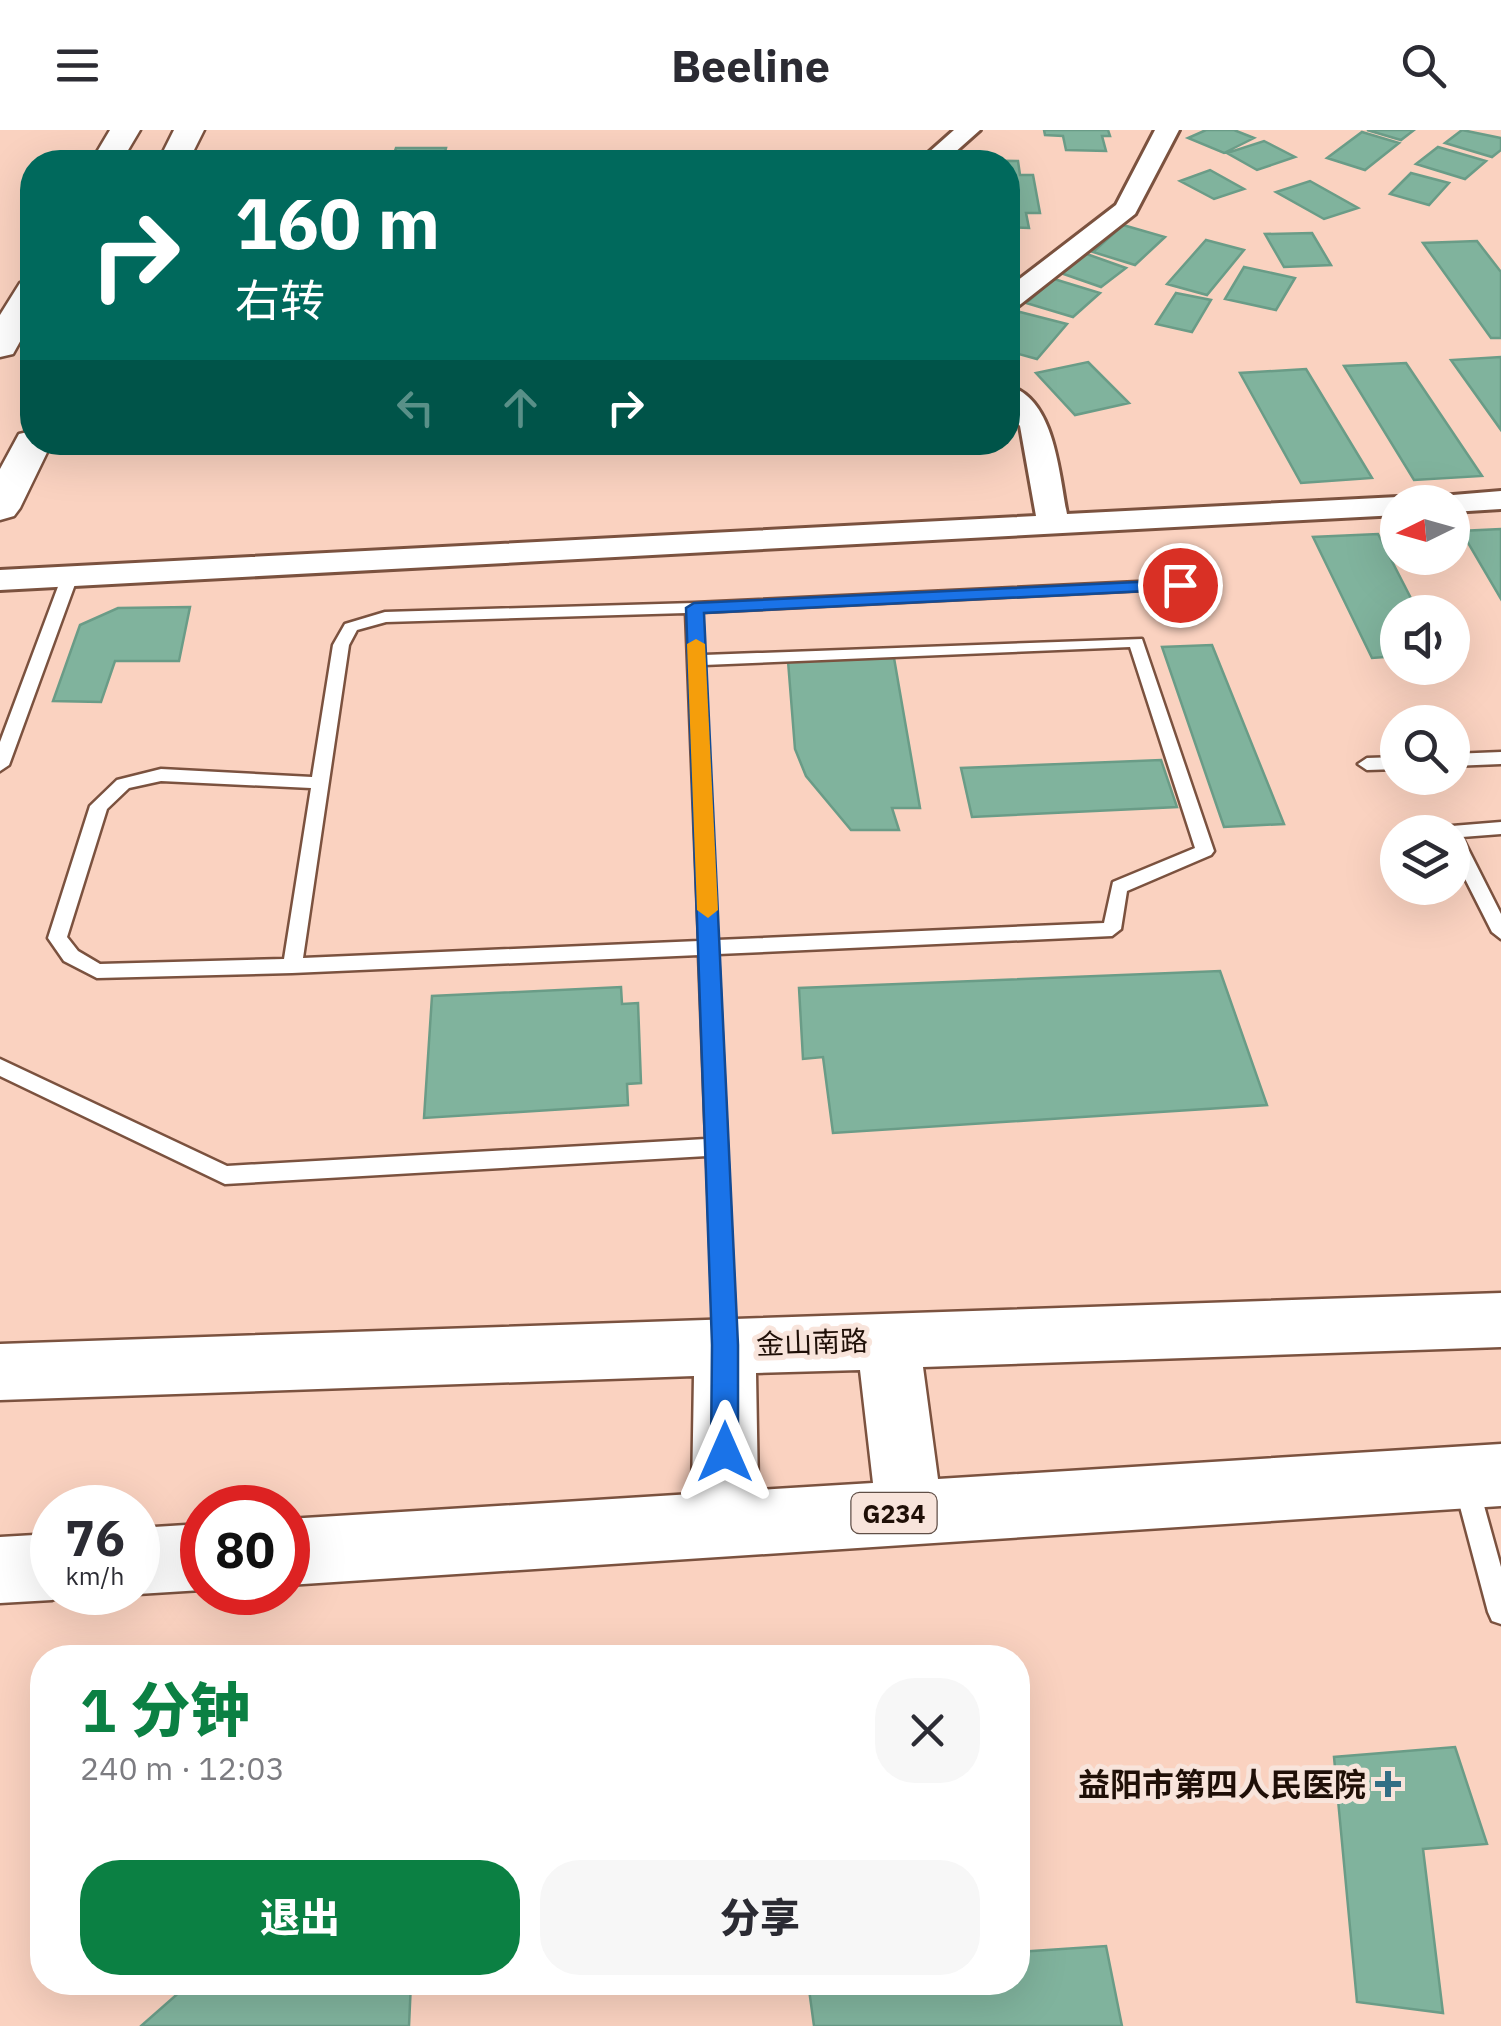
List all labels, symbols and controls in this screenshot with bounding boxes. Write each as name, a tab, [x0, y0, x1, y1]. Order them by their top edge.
text: Beeline	[671, 36, 830, 94]
icon: menu	[50, 38, 105, 93]
icon: search	[1396, 38, 1451, 93]
text: 160 m	[235, 177, 440, 268]
icon: right	[70, 190, 200, 320]
text: 右转	[235, 271, 325, 329]
icon: left	[388, 380, 443, 435]
icon: ahead	[493, 380, 548, 435]
icon: right	[598, 380, 653, 435]
north arrow	[1380, 485, 1470, 575]
map controls	[1380, 485, 1470, 905]
pin	[1138, 543, 1223, 628]
icon: arrive	[1153, 558, 1208, 613]
button: sound	[1380, 595, 1470, 685]
button: search	[1380, 705, 1470, 795]
button: layers	[1380, 815, 1470, 905]
street label: 金山南路	[755, 1322, 869, 1362]
position arrow	[673, 1400, 777, 1504]
speed limit sign: 80	[180, 1485, 310, 1615]
road number: G234	[852, 1493, 936, 1533]
text: 76	[65, 1505, 125, 1570]
text: km/h	[66, 1559, 124, 1592]
text: 1 分钟	[80, 1670, 250, 1749]
button: close	[875, 1678, 980, 1783]
text: 240 m · 12:03	[80, 1747, 285, 1789]
place label: 益阳市第四人民医院	[1078, 1763, 1366, 1805]
marker: 益阳市第四人民医院	[1375, 1771, 1401, 1797]
button: 退出	[80, 1860, 520, 1975]
button: 分享	[540, 1860, 980, 1975]

